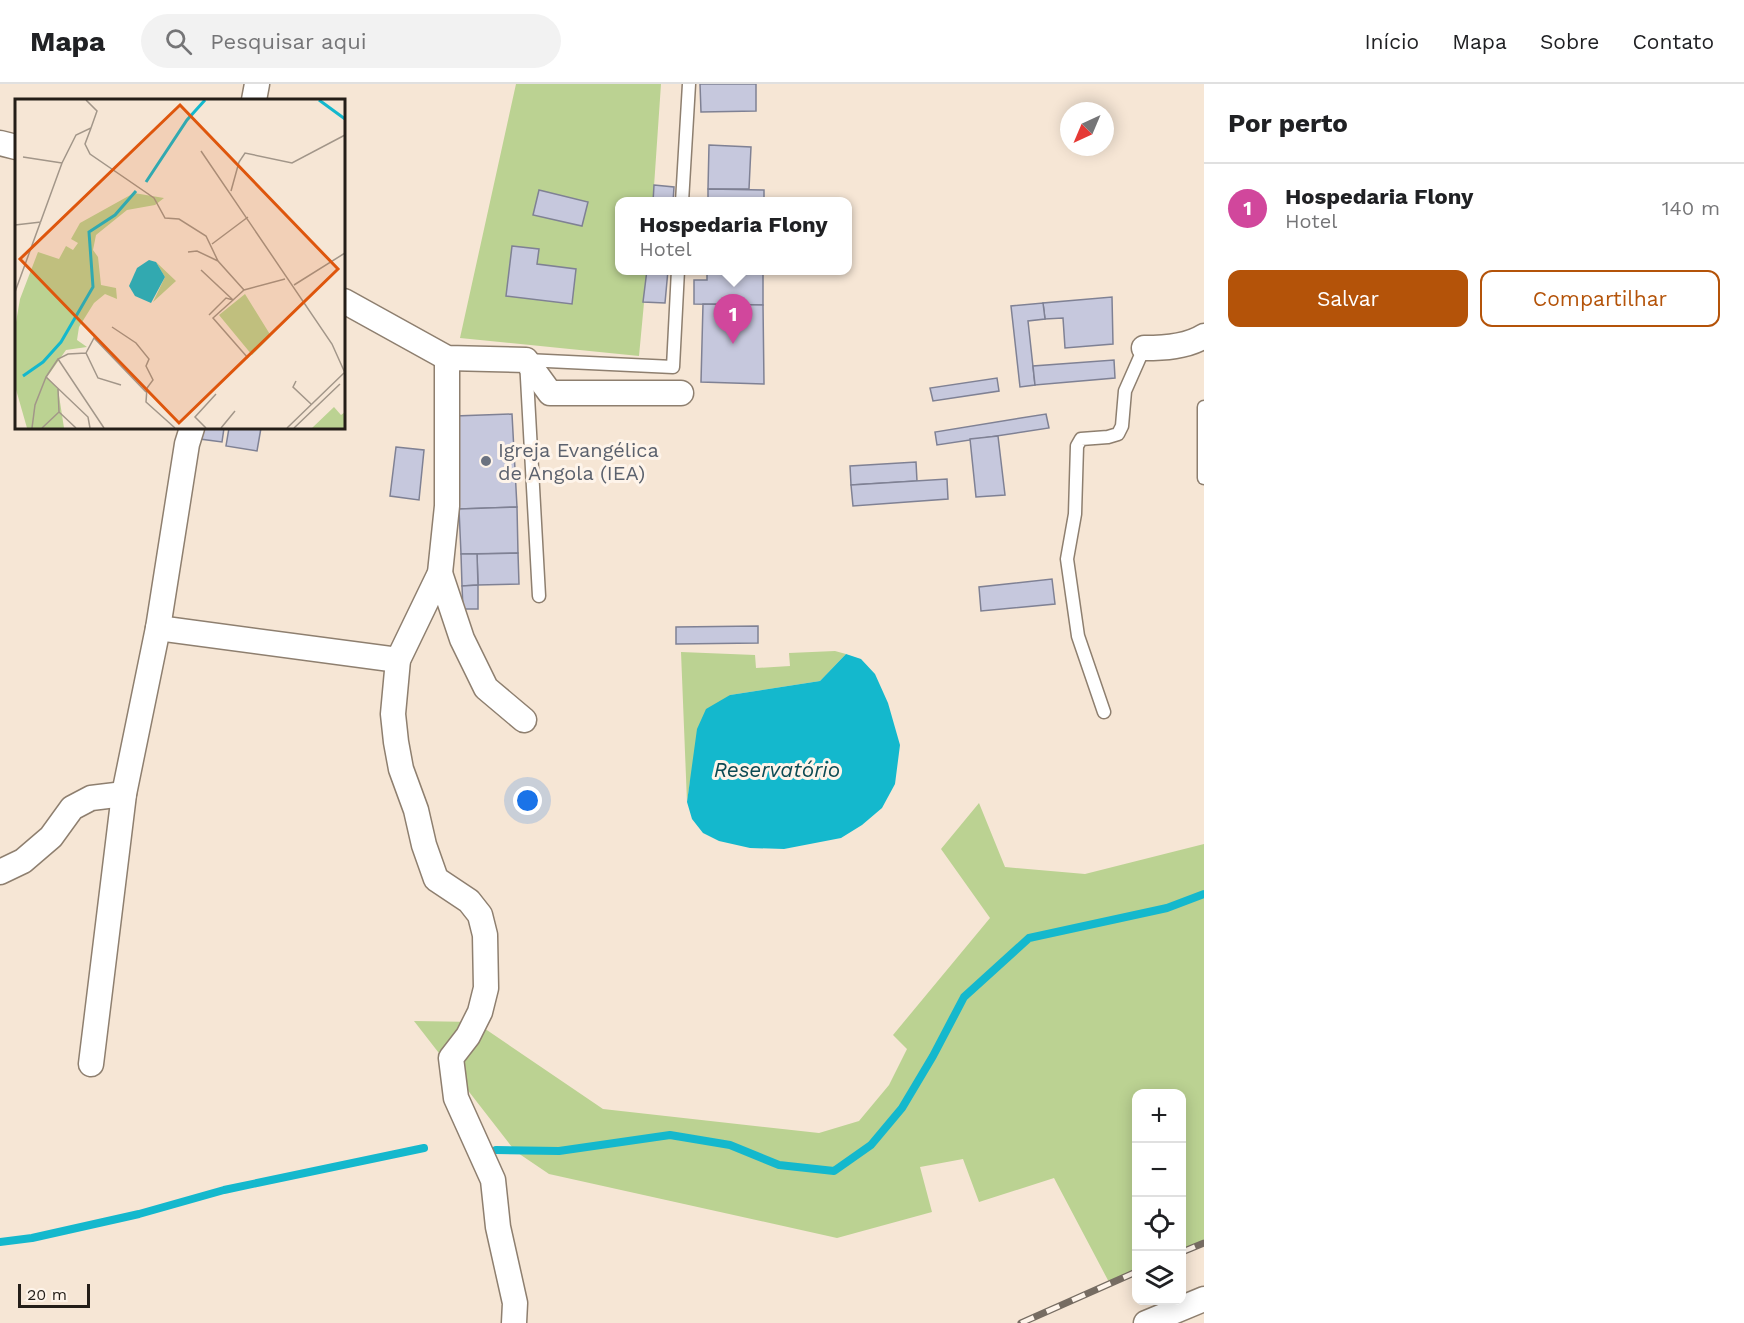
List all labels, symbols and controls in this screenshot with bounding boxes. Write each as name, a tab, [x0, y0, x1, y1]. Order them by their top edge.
search box	[141, 14, 561, 68]
text: Mapa	[30, 25, 105, 58]
icon: search	[162, 25, 195, 58]
text: Pesquisar aqui	[210, 29, 367, 54]
text: Início	[1364, 29, 1419, 54]
text: Mapa	[1452, 29, 1507, 54]
text: Sobre	[1540, 29, 1599, 54]
text: Contato	[1632, 29, 1714, 54]
inset map	[15, 99, 345, 429]
north arrow	[1060, 102, 1114, 156]
text: Por perto	[1228, 108, 1348, 138]
text: Hospedaria Flony	[1285, 184, 1473, 209]
text: 1	[1243, 196, 1252, 220]
text: 140 m	[1662, 196, 1720, 220]
popup	[615, 197, 852, 275]
text: Hotel	[1285, 209, 1337, 233]
text: Hospedaria Flony	[639, 212, 828, 237]
text: Hotel	[639, 237, 692, 261]
button: Salvar	[1228, 270, 1468, 327]
button: Compartilhar	[1480, 270, 1720, 327]
pin: 1	[714, 294, 752, 344]
place label: Igreja Evangélica de Angola (IEA)	[498, 438, 659, 485]
marker: Igreja Evangélica de Angola (IEA)	[479, 454, 493, 468]
water label: Reservatório	[714, 757, 840, 782]
your location	[513, 786, 542, 815]
map controls	[1132, 1089, 1186, 1305]
button: +	[1132, 1089, 1186, 1143]
button: −	[1132, 1143, 1186, 1197]
button: locate	[1132, 1197, 1186, 1251]
button: layers	[1132, 1251, 1186, 1305]
scale bar	[18, 1281, 90, 1308]
text: 20 m	[27, 1285, 67, 1304]

